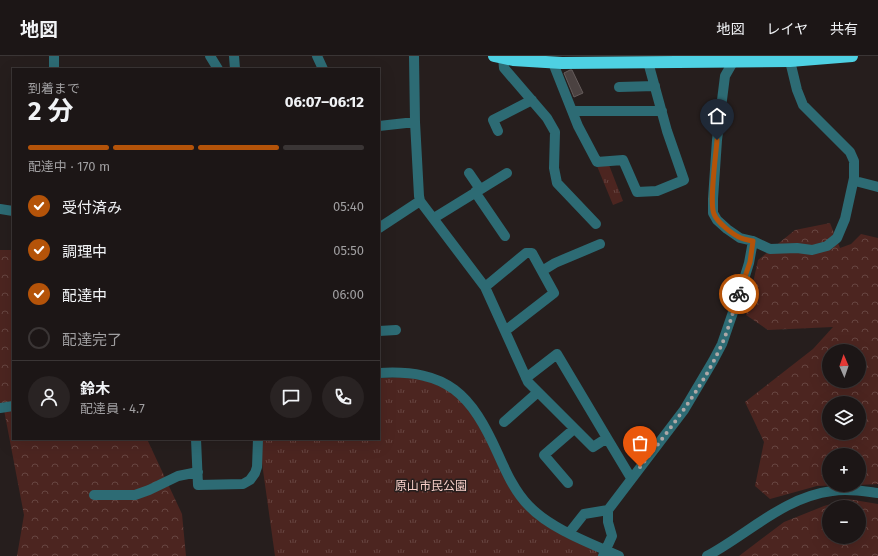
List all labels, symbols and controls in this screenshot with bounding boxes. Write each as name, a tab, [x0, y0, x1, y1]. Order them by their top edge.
text: 地図	[20, 18, 58, 41]
text: 地図	[716, 21, 744, 38]
text: レイヤ	[766, 21, 808, 38]
text: 共有	[830, 21, 858, 38]
text: 到着まで	[28, 81, 80, 96]
text: 06:07–06:12	[285, 93, 364, 111]
text: 2 分	[28, 96, 74, 127]
pin	[700, 99, 734, 140]
icon: home	[706, 105, 728, 127]
text: 配達中 · 170 m	[28, 159, 110, 174]
icon: check	[28, 195, 50, 217]
text: 受付済み	[62, 199, 122, 217]
text: 05:40	[333, 199, 364, 214]
icon: check	[28, 239, 50, 261]
text: 調理中	[62, 243, 107, 261]
text: 05:50	[333, 243, 364, 258]
courier	[719, 274, 759, 314]
icon: check	[28, 283, 50, 305]
icon: bike	[728, 283, 750, 305]
text: 配達中	[62, 287, 107, 305]
text: 06:00	[332, 287, 364, 302]
text: 配達完了	[62, 331, 122, 349]
north arrow	[822, 344, 866, 388]
map controls	[822, 344, 866, 544]
button: person	[28, 376, 70, 418]
button: chat	[270, 376, 312, 418]
button: phone	[322, 376, 364, 418]
text: 鈴木	[80, 380, 110, 398]
button: layers	[822, 396, 866, 440]
text: 配達員 · 4.7	[80, 401, 145, 416]
pin	[623, 426, 657, 467]
icon: bag	[629, 432, 651, 454]
button: +	[822, 448, 866, 492]
park label: 原山市民公園	[395, 479, 467, 493]
button: −	[822, 500, 866, 544]

